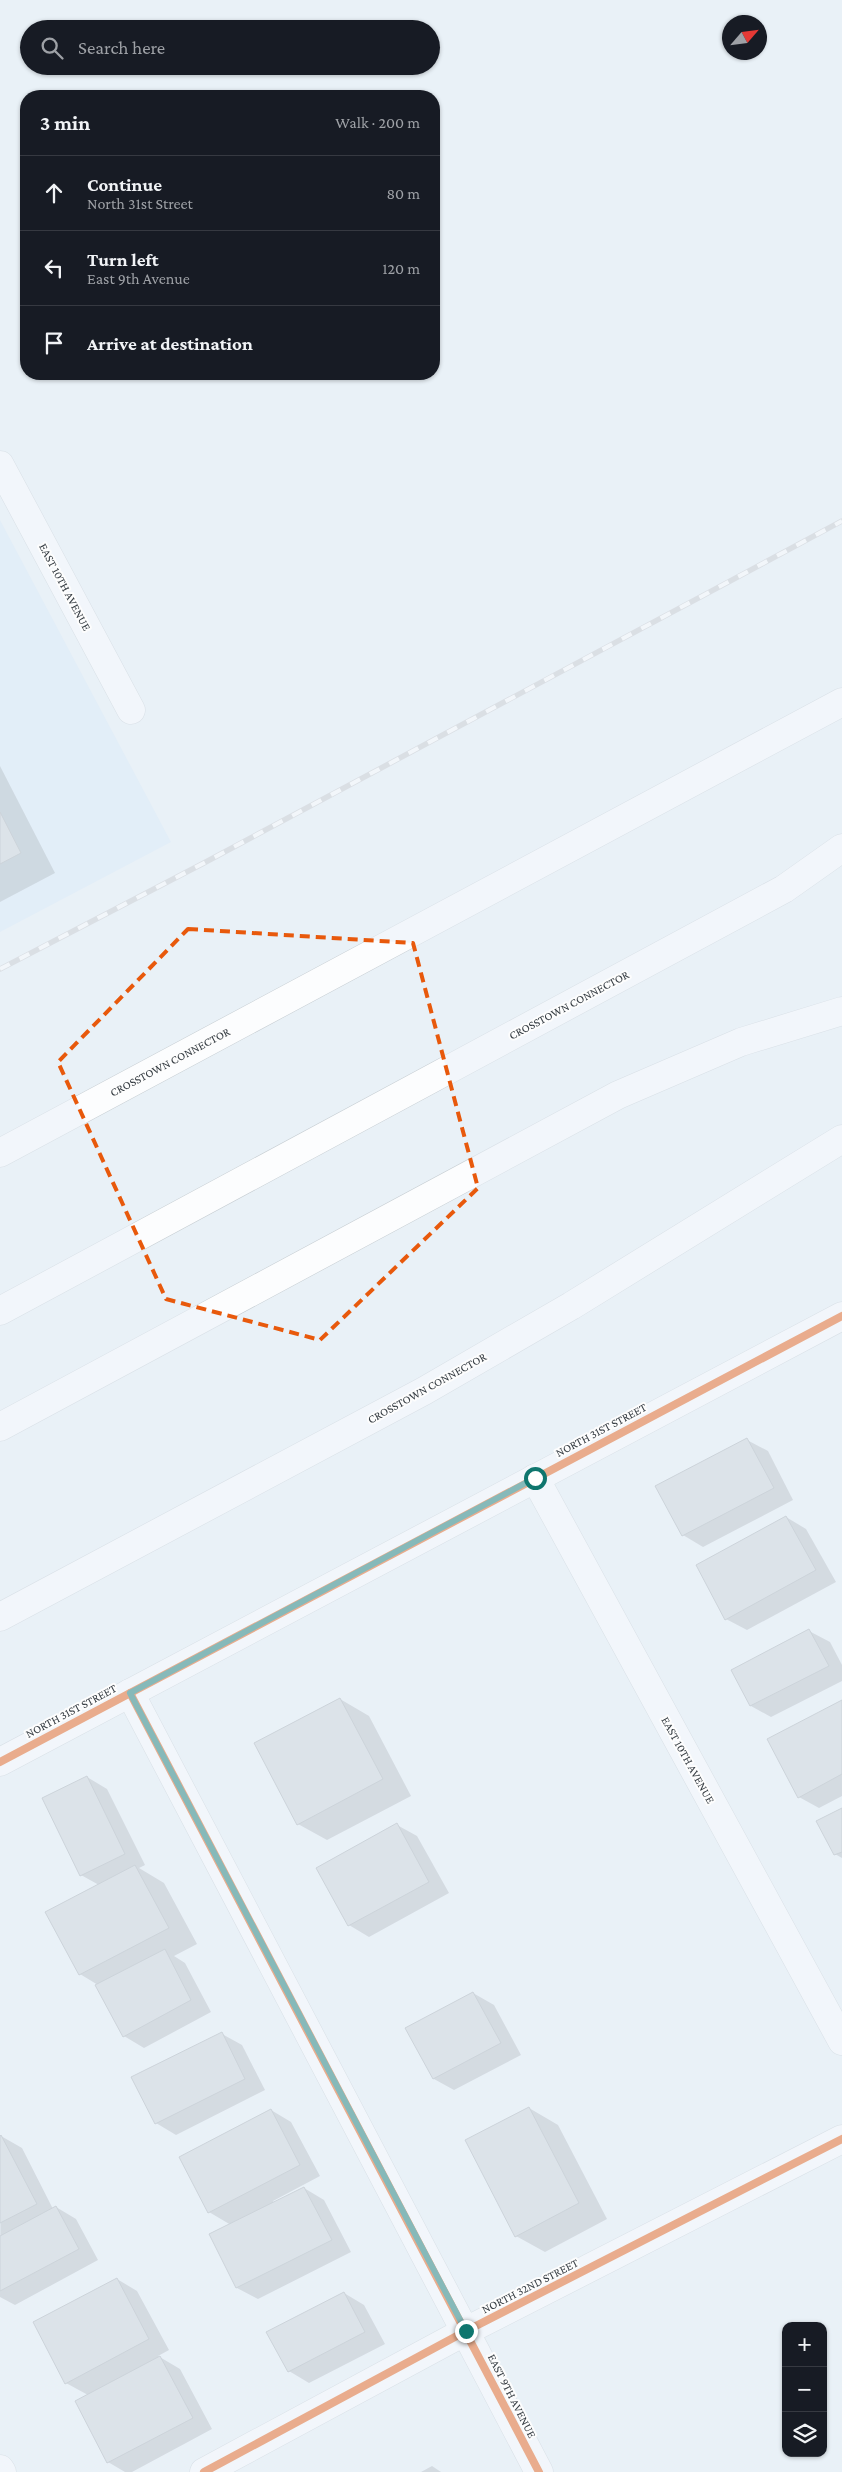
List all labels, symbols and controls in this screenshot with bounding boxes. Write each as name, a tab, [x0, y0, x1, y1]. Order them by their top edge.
north arrow	[722, 15, 767, 60]
search box	[20, 20, 440, 75]
icon: search	[38, 34, 66, 62]
text: Search here	[78, 37, 165, 58]
text: 3 min	[40, 111, 90, 135]
text: Walk · 200 m	[335, 114, 420, 131]
text: Continue	[87, 174, 162, 195]
icon: ahead	[40, 179, 68, 207]
text: 80 m	[386, 185, 420, 202]
text: North 31st Street	[87, 195, 193, 212]
text: Turn left	[87, 249, 159, 270]
icon: left	[40, 254, 68, 282]
text: 120 m	[382, 260, 420, 277]
text: East 9th Avenue	[87, 270, 190, 287]
icon: arrive	[40, 329, 68, 357]
text: Arrive at destination	[87, 333, 253, 354]
street label: EAST 10TH AVENUE	[36, 541, 94, 634]
street label: CROSSTOWN CONNECTOR	[507, 967, 632, 1043]
street label: CROSSTOWN CONNECTOR	[108, 1024, 233, 1100]
street label: CROSSTOWN CONNECTOR	[365, 1349, 489, 1427]
street label: NORTH 31ST STREET	[553, 1400, 649, 1460]
route start	[524, 1467, 547, 1490]
street label: NORTH 31ST STREET	[23, 1681, 119, 1741]
street label: EAST 10TH AVENUE	[658, 1714, 718, 1806]
street label: NORTH 32ND STREET	[479, 2255, 581, 2316]
route end	[455, 2320, 478, 2343]
map controls	[782, 2322, 827, 2457]
button: +	[782, 2322, 827, 2367]
street label: EAST 9TH AVENUE	[485, 2352, 539, 2441]
button: −	[782, 2367, 827, 2412]
button: layers	[782, 2412, 827, 2457]

